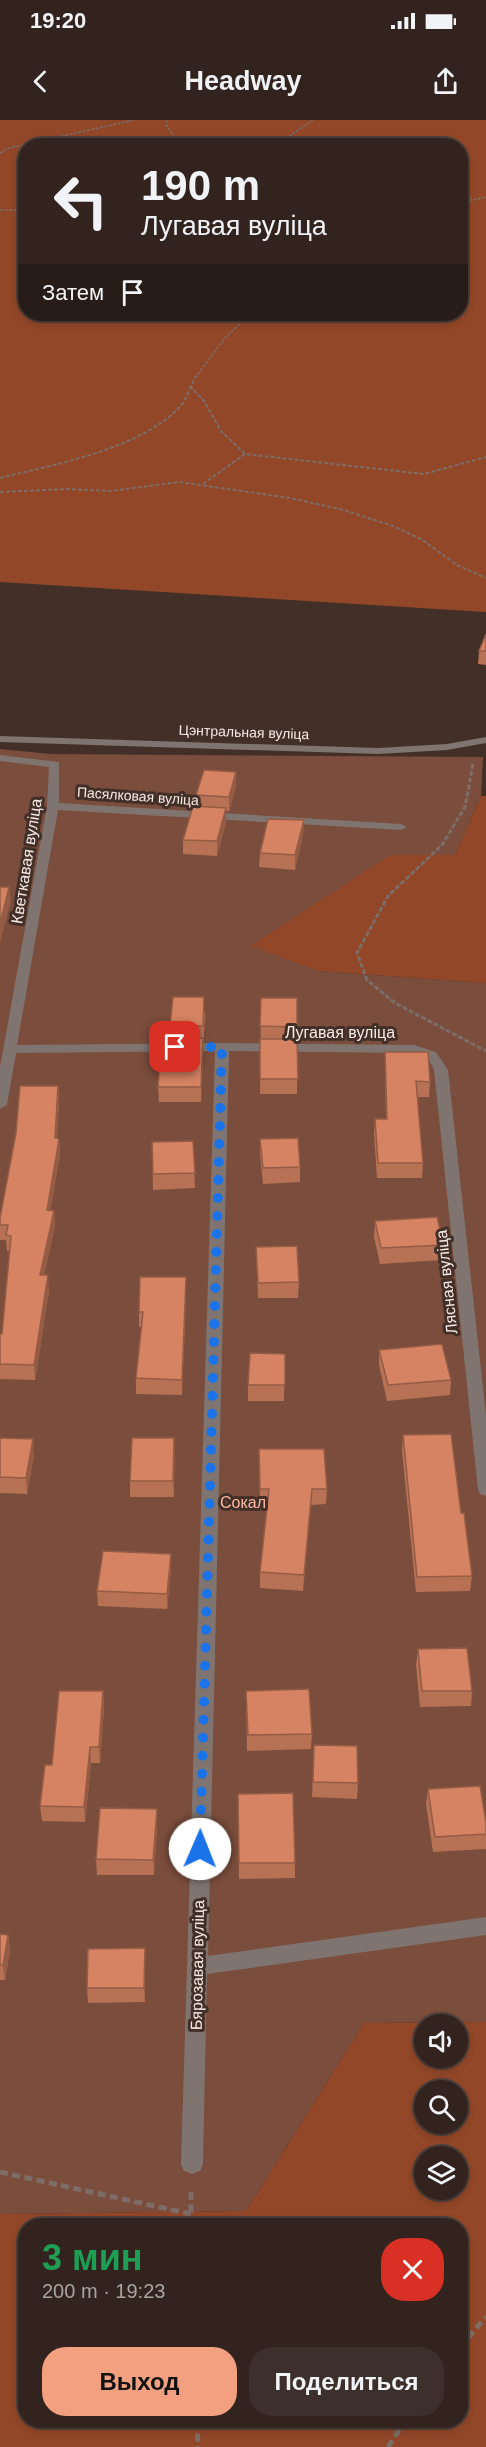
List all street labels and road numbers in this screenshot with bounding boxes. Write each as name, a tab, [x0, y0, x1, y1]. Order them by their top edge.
street label: Цэнтральная вуліца	[178, 722, 310, 742]
street label: Пасялковая вуліца	[77, 784, 200, 808]
street label: Кветкавая вуліца	[8, 797, 45, 925]
street label: Лугавая вуліца	[285, 1024, 395, 1041]
street label: Лясная вуліца	[433, 1229, 460, 1335]
street label: Бярозавая вуліца	[188, 1900, 207, 2030]

